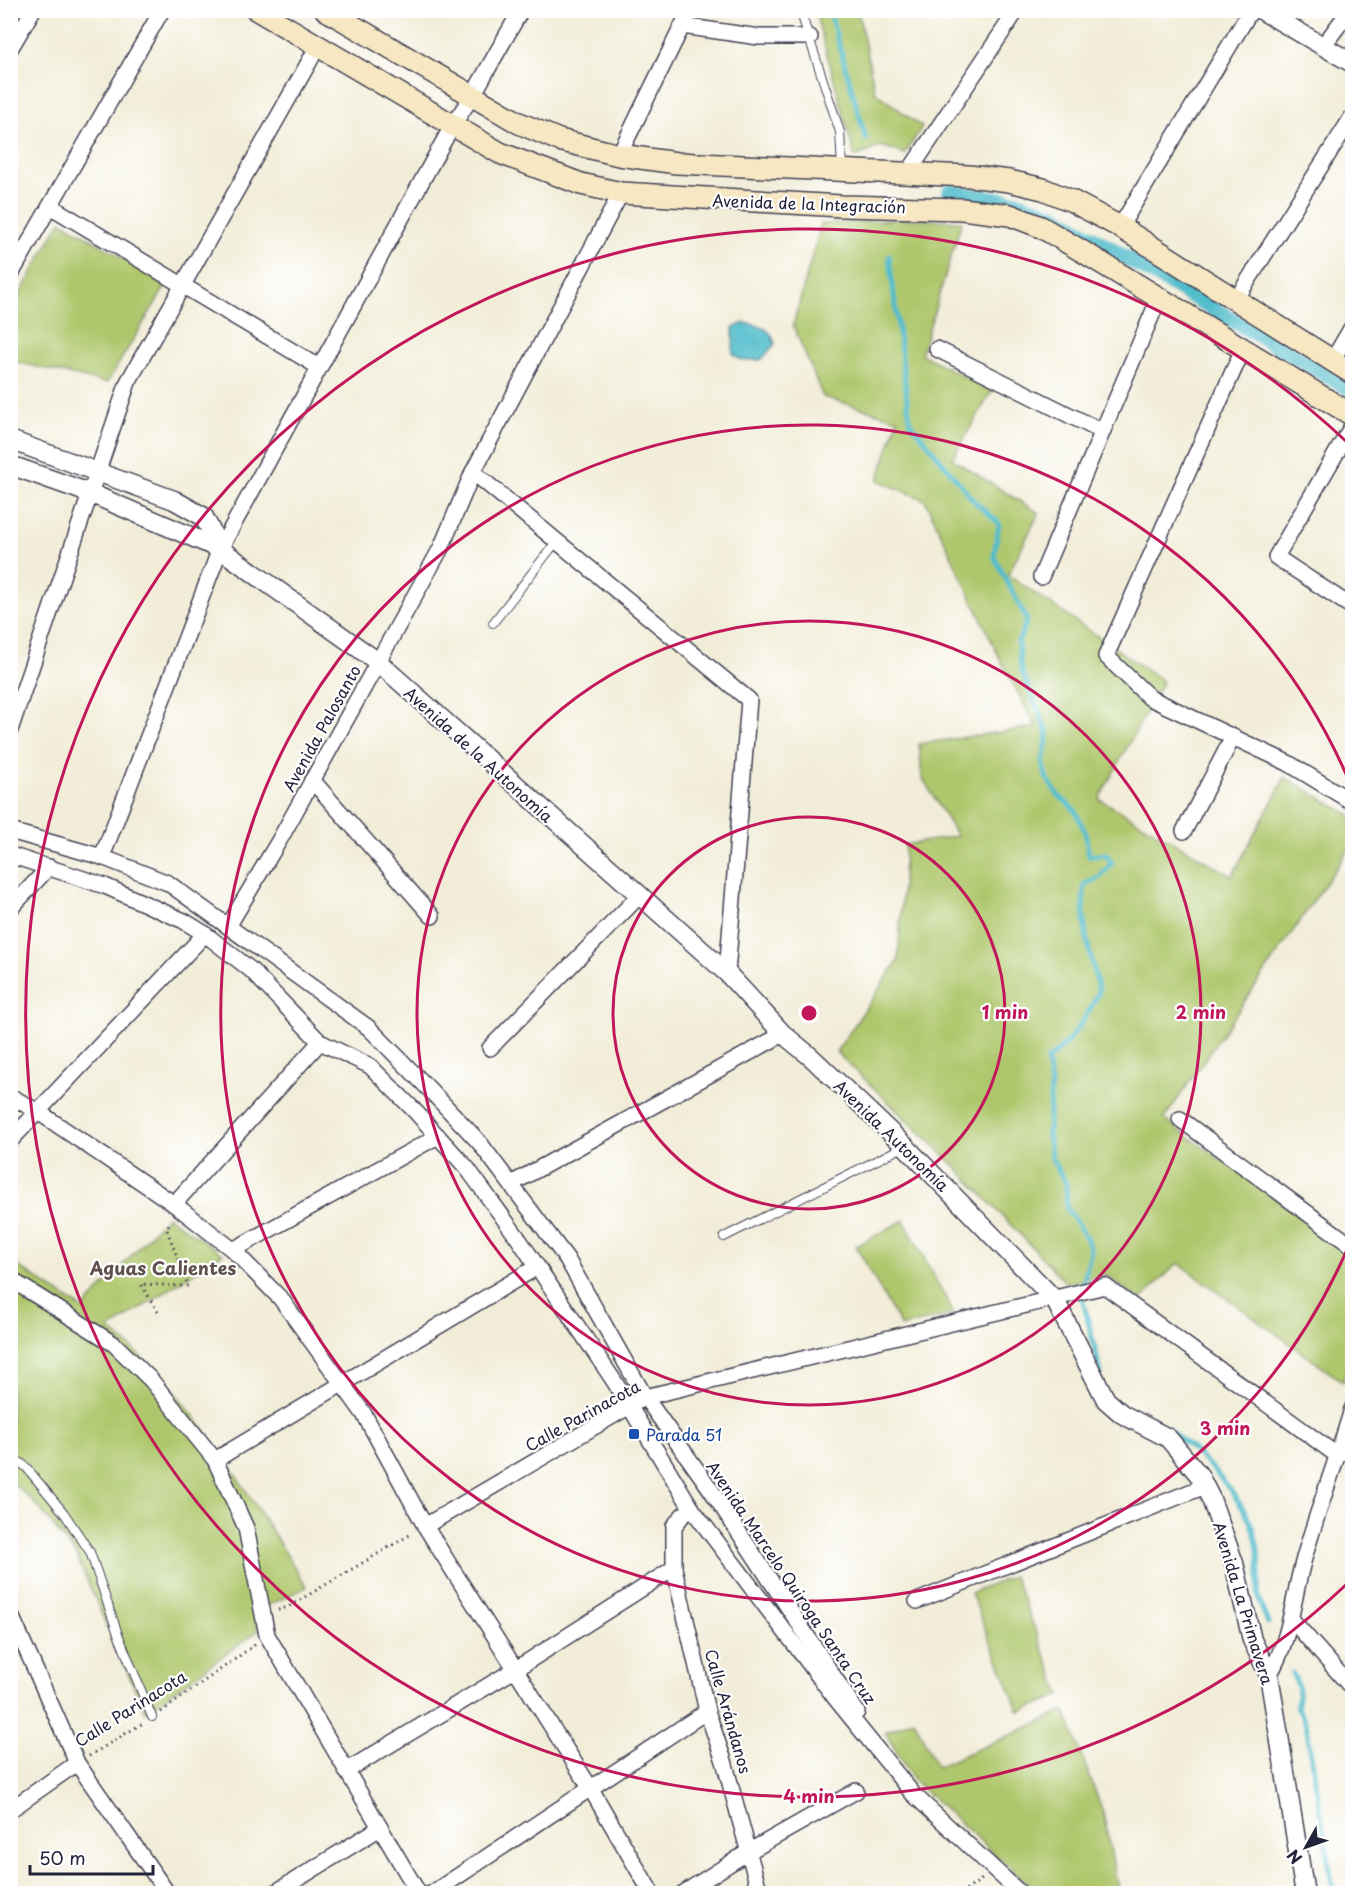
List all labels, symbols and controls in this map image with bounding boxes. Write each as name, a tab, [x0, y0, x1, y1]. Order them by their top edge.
street label: Avenida de la Integración	[712, 188, 906, 218]
street label: Avenida Palosanto	[276, 660, 366, 796]
street label: Avenida de la Autonomía	[399, 681, 559, 828]
text: 1 min	[982, 998, 1028, 1025]
text: 2 min	[1176, 998, 1226, 1025]
centre of rings	[799, 1003, 819, 1023]
street label: Avenida Autonomía	[829, 1074, 955, 1196]
district label: Aguas Calientes	[89, 1254, 237, 1281]
street label: Calle Parinacota	[520, 1373, 644, 1457]
text: 3 min	[1200, 1414, 1250, 1441]
place label: Parada 51	[646, 1422, 722, 1446]
marker: Parada 51	[627, 1427, 641, 1441]
street label: Avenida Marcelo Quiroga Santa Cruz	[701, 1456, 883, 1709]
street label: Avenida La Primavera	[1208, 1519, 1280, 1688]
street label: Calle Arándanos	[700, 1646, 758, 1776]
street label: Calle Parinacota	[69, 1664, 191, 1752]
text: 4 min	[783, 1782, 835, 1809]
north arrow	[1276, 1817, 1336, 1877]
scale bar	[30, 1838, 153, 1876]
text: 50 m	[39, 1844, 86, 1871]
text: N	[1280, 1845, 1307, 1870]

